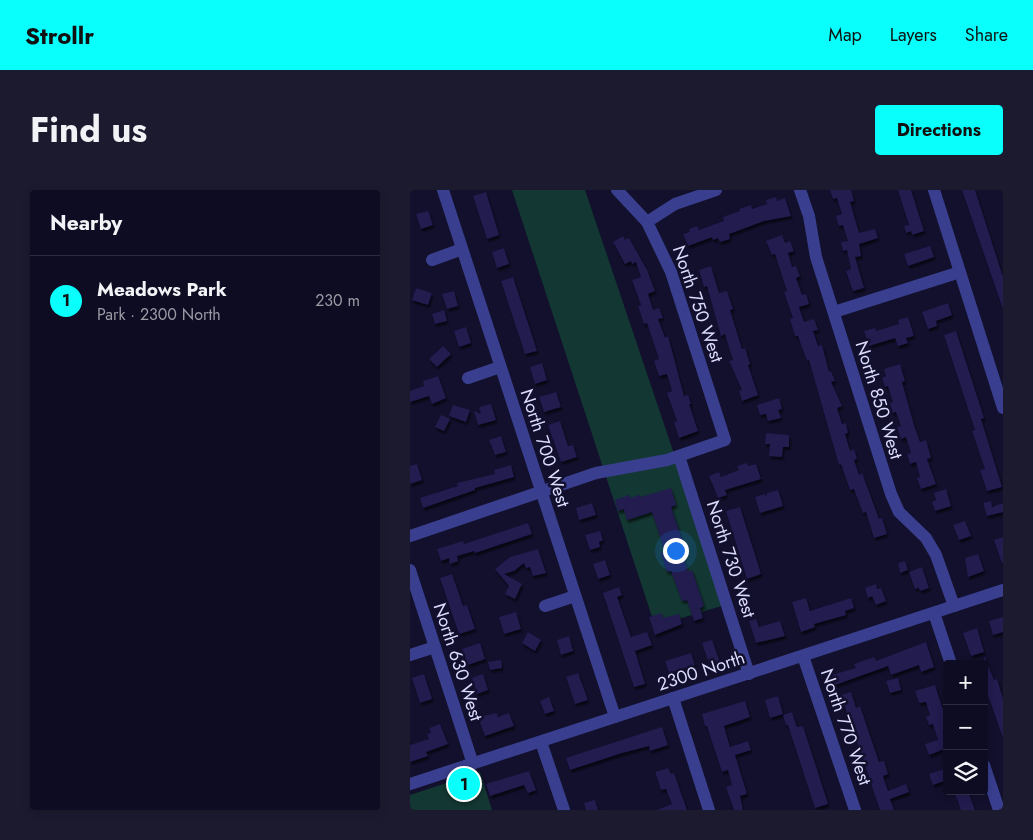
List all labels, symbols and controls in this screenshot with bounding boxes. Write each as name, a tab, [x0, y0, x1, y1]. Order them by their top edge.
text: Strollr	[25, 18, 94, 53]
text: Map	[828, 22, 862, 48]
text: Layers	[890, 22, 937, 48]
text: Share	[965, 22, 1008, 48]
text: Find us	[30, 105, 147, 155]
button: Directions	[875, 105, 1003, 155]
text: Nearby	[50, 208, 122, 238]
street label: North 750 West	[666, 242, 730, 367]
text: Meadows Park	[97, 276, 227, 303]
text: 1	[62, 289, 70, 312]
text: 230 m	[315, 289, 360, 312]
text: Park · 2300 North	[97, 303, 221, 326]
street label: North 850 West	[849, 338, 910, 463]
street label: North 700 West	[514, 386, 577, 511]
street label: North 730 West	[700, 497, 762, 622]
your location	[663, 538, 689, 564]
street label: North 630 West	[427, 600, 490, 725]
street label: 2300 North	[654, 645, 748, 697]
map controls	[943, 660, 988, 795]
button: +	[943, 660, 988, 705]
street label: North 770 West	[814, 665, 878, 789]
button: −	[943, 705, 988, 750]
button: layers	[943, 750, 988, 795]
pin: 1	[448, 765, 480, 803]

